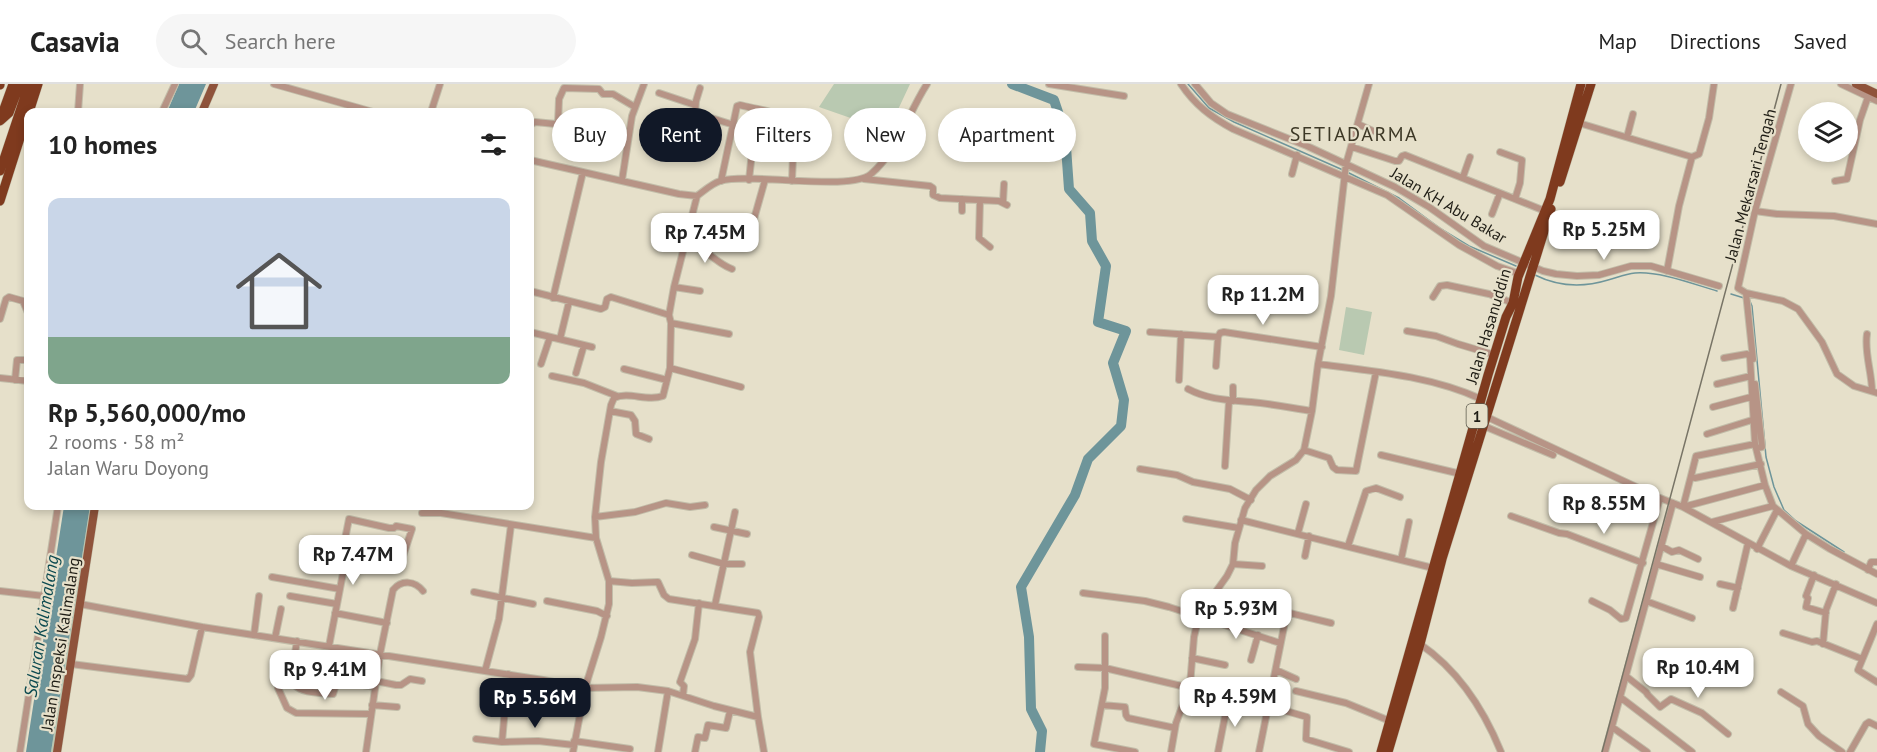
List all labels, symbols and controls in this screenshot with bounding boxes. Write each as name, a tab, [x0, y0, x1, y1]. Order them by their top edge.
search box	[156, 14, 576, 68]
text: Casavia	[30, 23, 120, 60]
icon: search	[177, 25, 210, 58]
text: Search here	[225, 27, 336, 55]
text: Map	[1598, 28, 1637, 55]
text: Directions	[1670, 28, 1761, 55]
text: Saved	[1794, 28, 1847, 55]
map controls	[1798, 102, 1858, 162]
button: layers	[1798, 102, 1858, 162]
street label: Jalan Mekarsari Tengah	[1720, 106, 1780, 264]
chip: Buy	[552, 108, 627, 162]
chip: Rent	[639, 108, 722, 162]
chip: Filters	[734, 108, 832, 162]
chip: New	[844, 108, 926, 162]
chip: Apartment	[938, 108, 1076, 162]
district label: SETIADARMA	[1290, 121, 1418, 147]
text: 10 homes	[48, 128, 157, 161]
icon: filters	[477, 128, 510, 161]
street label: Jalan KH Abu Bakar	[1387, 162, 1511, 248]
pin: Rp 5.25M	[1542, 210, 1666, 261]
pin: Rp 7.45M	[643, 213, 767, 264]
text: Rp 5.25M	[1563, 216, 1645, 242]
text: Rp 7.45M	[665, 219, 745, 245]
icon: home	[225, 237, 333, 345]
street label: Jalan Hasanuddin	[1461, 266, 1515, 387]
pin: Rp 11.2M	[1201, 275, 1325, 326]
text: Rp 11.2M	[1222, 281, 1304, 307]
text: Rp 5,560,000/mo	[48, 396, 246, 429]
road number: 1	[1466, 404, 1488, 428]
text: 2 rooms · 58 m²	[48, 429, 184, 455]
text: Jalan Waru Doyong	[48, 455, 209, 481]
pin: Rp 8.55M	[1542, 484, 1666, 535]
text: Rp 8.55M	[1563, 490, 1645, 516]
pin: Rp 7.47M	[291, 535, 415, 586]
text: Rp 7.47M	[313, 541, 393, 567]
water label: Saluran Kalimalang	[18, 553, 64, 699]
street label: Jalan Inspeksi Kalimalang	[36, 556, 84, 733]
pin: Rp 5.93M	[1174, 589, 1298, 640]
text: Rp 5.93M	[1195, 595, 1277, 621]
pin: Rp 10.4M	[1636, 648, 1760, 699]
pin: Rp 9.41M	[263, 650, 387, 701]
text: Rp 10.4M	[1657, 654, 1739, 680]
text: Rp 9.41M	[284, 656, 366, 682]
pin: Rp 4.59M	[1173, 677, 1297, 728]
pin: Rp 5.56M	[473, 678, 597, 729]
text: Rp 4.59M	[1194, 683, 1276, 709]
text: Rp 5.56M	[494, 684, 576, 710]

